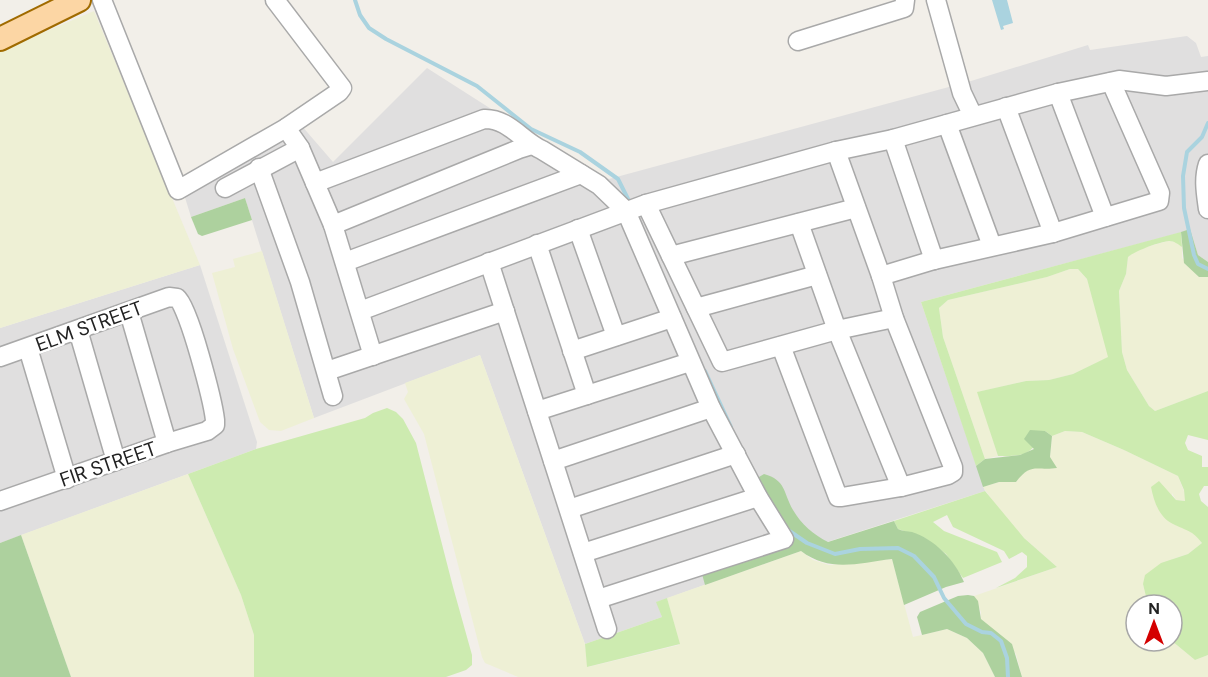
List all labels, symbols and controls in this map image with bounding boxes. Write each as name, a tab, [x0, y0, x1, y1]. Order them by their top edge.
street label: ELM STREET	[32, 295, 146, 357]
street label: FIR STREET	[56, 435, 160, 493]
north arrow	[1124, 593, 1184, 653]
text: N	[1148, 598, 1160, 619]

